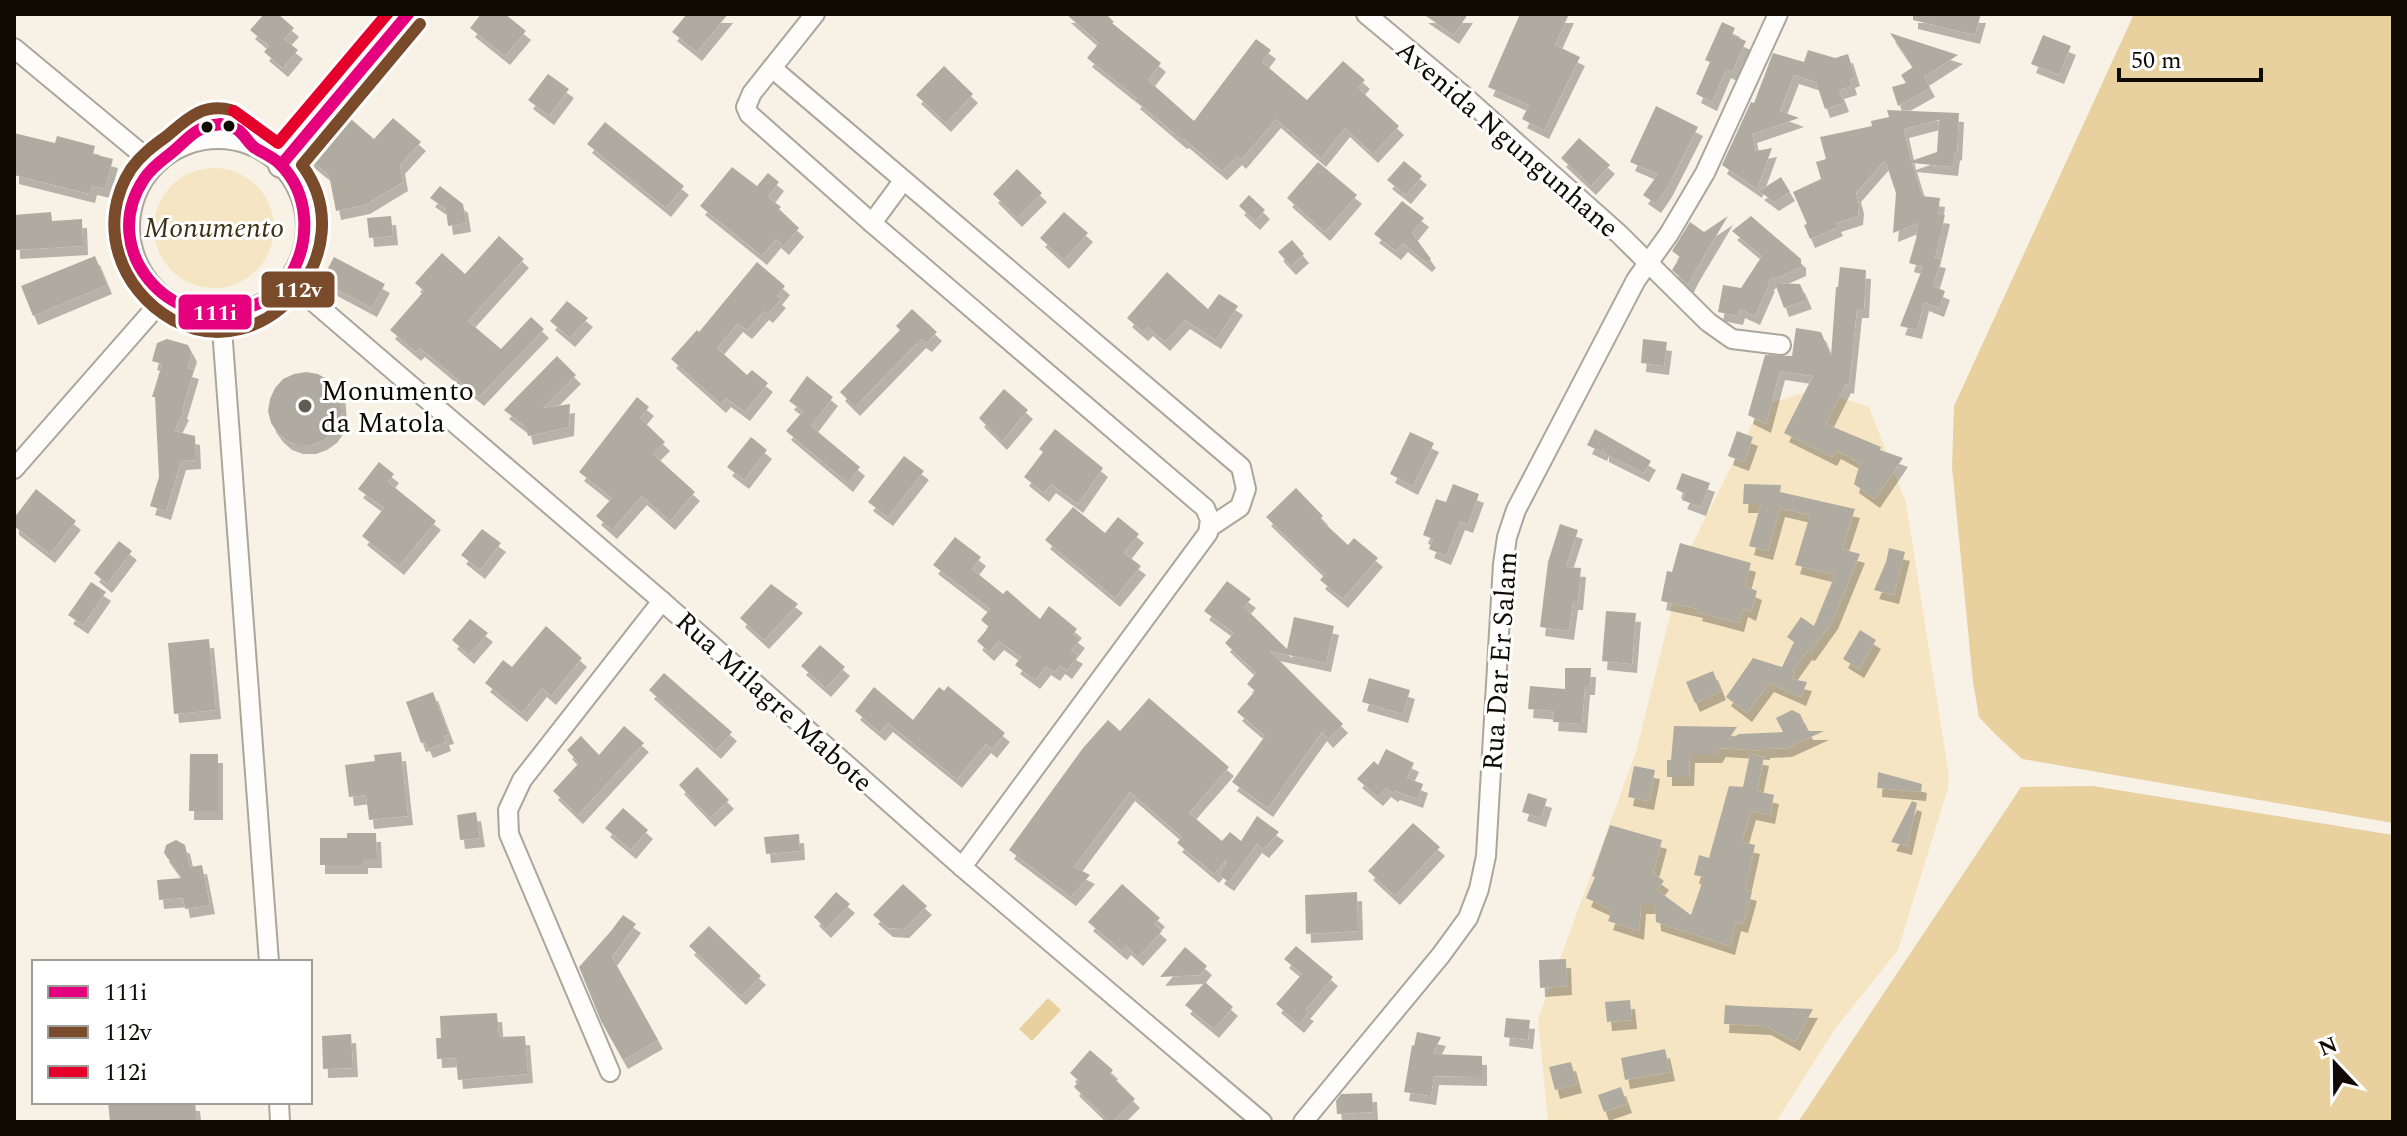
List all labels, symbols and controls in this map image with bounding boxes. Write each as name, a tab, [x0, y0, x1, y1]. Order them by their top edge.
street label: Avenida Ngungunhane	[1385, 30, 1629, 249]
scale bar	[2119, 32, 2261, 82]
text: 50 m	[2131, 43, 2182, 79]
unlabelled marker	[221, 118, 237, 134]
unlabelled marker	[199, 119, 215, 135]
park label: Monumento	[144, 207, 284, 250]
line badge: 112v	[260, 270, 336, 309]
text: 112v	[274, 274, 323, 307]
line badge: 111i	[177, 293, 253, 331]
text: 111i	[193, 297, 237, 330]
place label: Monumento da Matola	[321, 370, 474, 445]
marker: Monumento da Matola	[296, 397, 314, 415]
street label: Rua Dar Er Salam	[1471, 550, 1530, 772]
street label: Rua Milagre Mabote	[665, 601, 883, 803]
legend	[32, 960, 312, 1104]
text: 111i	[104, 975, 148, 1011]
text: 112v	[104, 1015, 153, 1051]
north arrow	[2295, 1024, 2375, 1104]
text: N	[2314, 1028, 2343, 1066]
text: 112i	[104, 1055, 148, 1091]

